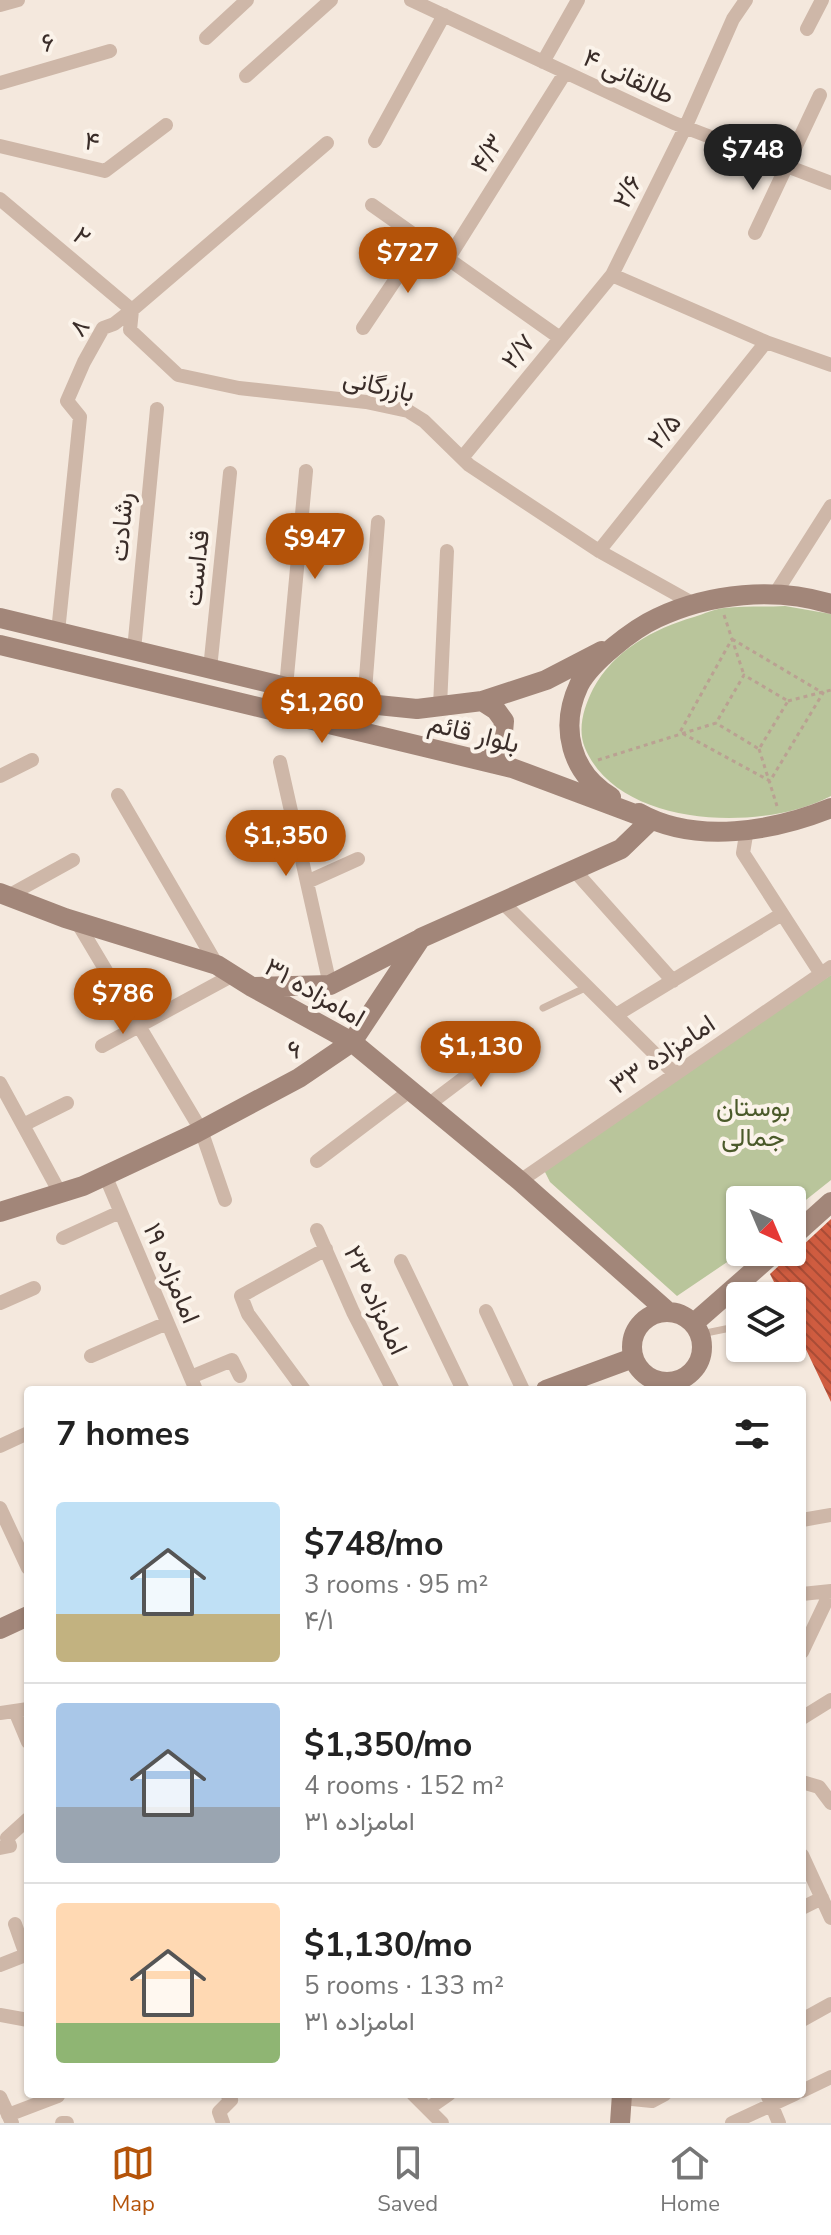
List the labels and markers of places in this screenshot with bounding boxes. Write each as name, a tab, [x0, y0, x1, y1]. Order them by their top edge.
pin: $748	[706, 124, 800, 192]
pin: $727	[361, 227, 455, 295]
pin: $947	[268, 513, 362, 581]
pin: $1,260	[257, 677, 387, 745]
pin: $1,350	[221, 810, 351, 878]
pin: $786	[76, 968, 170, 1036]
pin: $1,130	[416, 1021, 546, 1089]

